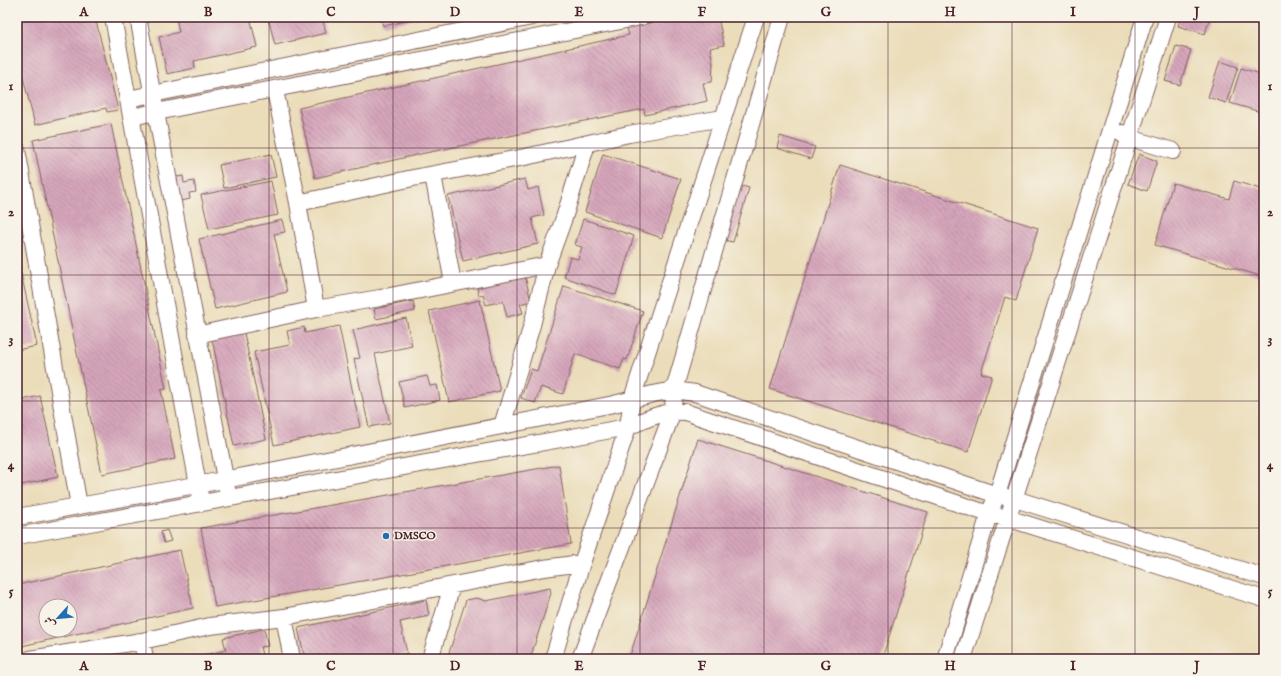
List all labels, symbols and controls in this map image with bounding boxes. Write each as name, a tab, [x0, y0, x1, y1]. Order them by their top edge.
text: A	[79, 4, 90, 21]
text: B	[204, 4, 213, 21]
text: C	[326, 4, 336, 21]
text: D	[450, 4, 461, 21]
text: E	[574, 4, 584, 21]
text: F	[698, 4, 707, 21]
text: G	[821, 4, 832, 21]
text: H	[944, 4, 956, 21]
text: I	[1070, 4, 1076, 21]
text: J	[1192, 4, 1200, 21]
text: 1	[9, 78, 14, 95]
text: 1	[1268, 78, 1273, 95]
text: 2	[8, 204, 14, 221]
text: 2	[1267, 204, 1273, 221]
text: 3	[9, 331, 14, 348]
text: 3	[1268, 331, 1273, 348]
text: 4	[8, 457, 15, 474]
text: 4	[1267, 457, 1274, 474]
place label: DMSCO	[394, 529, 436, 543]
marker: DMSCO	[381, 531, 391, 541]
text: 5	[9, 583, 14, 600]
text: 5	[1268, 583, 1273, 600]
north arrow	[38, 598, 78, 638]
text: ش	[41, 614, 59, 630]
text: A	[79, 658, 90, 675]
text: B	[204, 658, 213, 675]
text: C	[326, 658, 336, 675]
text: D	[450, 658, 461, 675]
text: E	[574, 658, 584, 675]
text: F	[698, 658, 707, 675]
text: G	[821, 658, 832, 675]
text: H	[944, 658, 956, 675]
text: I	[1070, 658, 1076, 675]
text: J	[1192, 658, 1200, 675]

